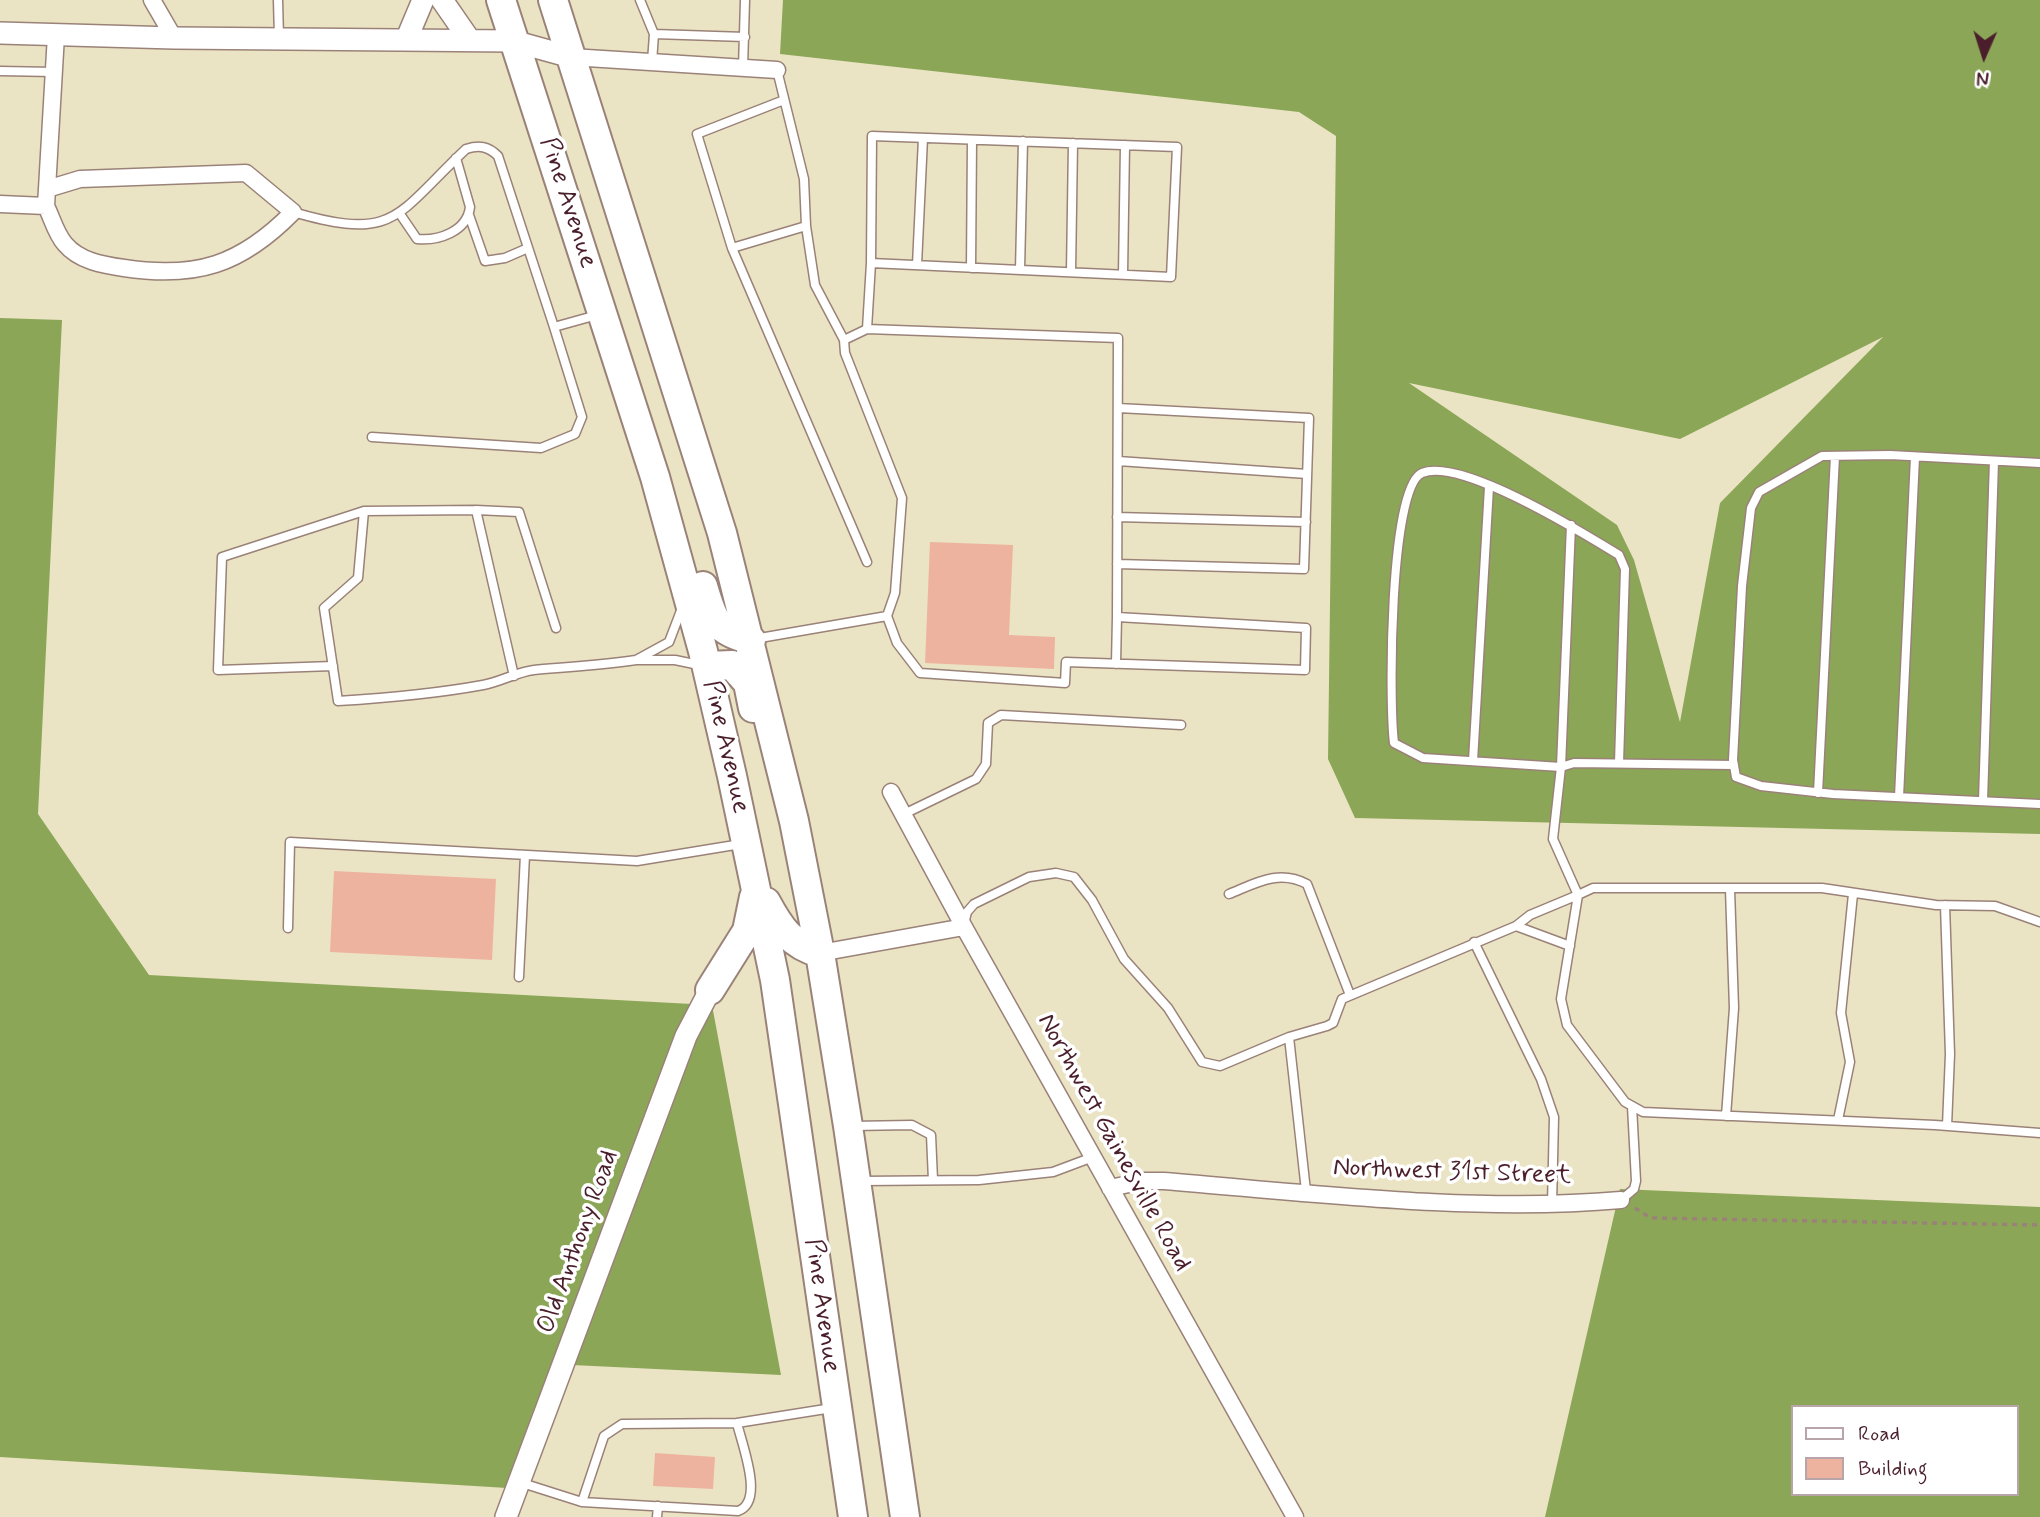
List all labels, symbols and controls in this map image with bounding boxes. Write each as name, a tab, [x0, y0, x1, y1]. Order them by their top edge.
north arrow	[1949, 21, 2019, 91]
text: N	[1976, 65, 1990, 90]
street label: Pine Avenue	[531, 134, 603, 272]
street label: Pine Avenue	[695, 678, 755, 816]
street label: Northwest Gainesville Road	[1029, 1009, 1197, 1277]
street label: Old Anthony Road	[531, 1146, 627, 1338]
street label: Northwest 31st Street	[1332, 1153, 1572, 1193]
street label: Pine Avenue	[796, 1237, 846, 1375]
legend	[1792, 1405, 2019, 1496]
text: Road	[1858, 1420, 1900, 1448]
text: Building	[1858, 1455, 1928, 1483]

